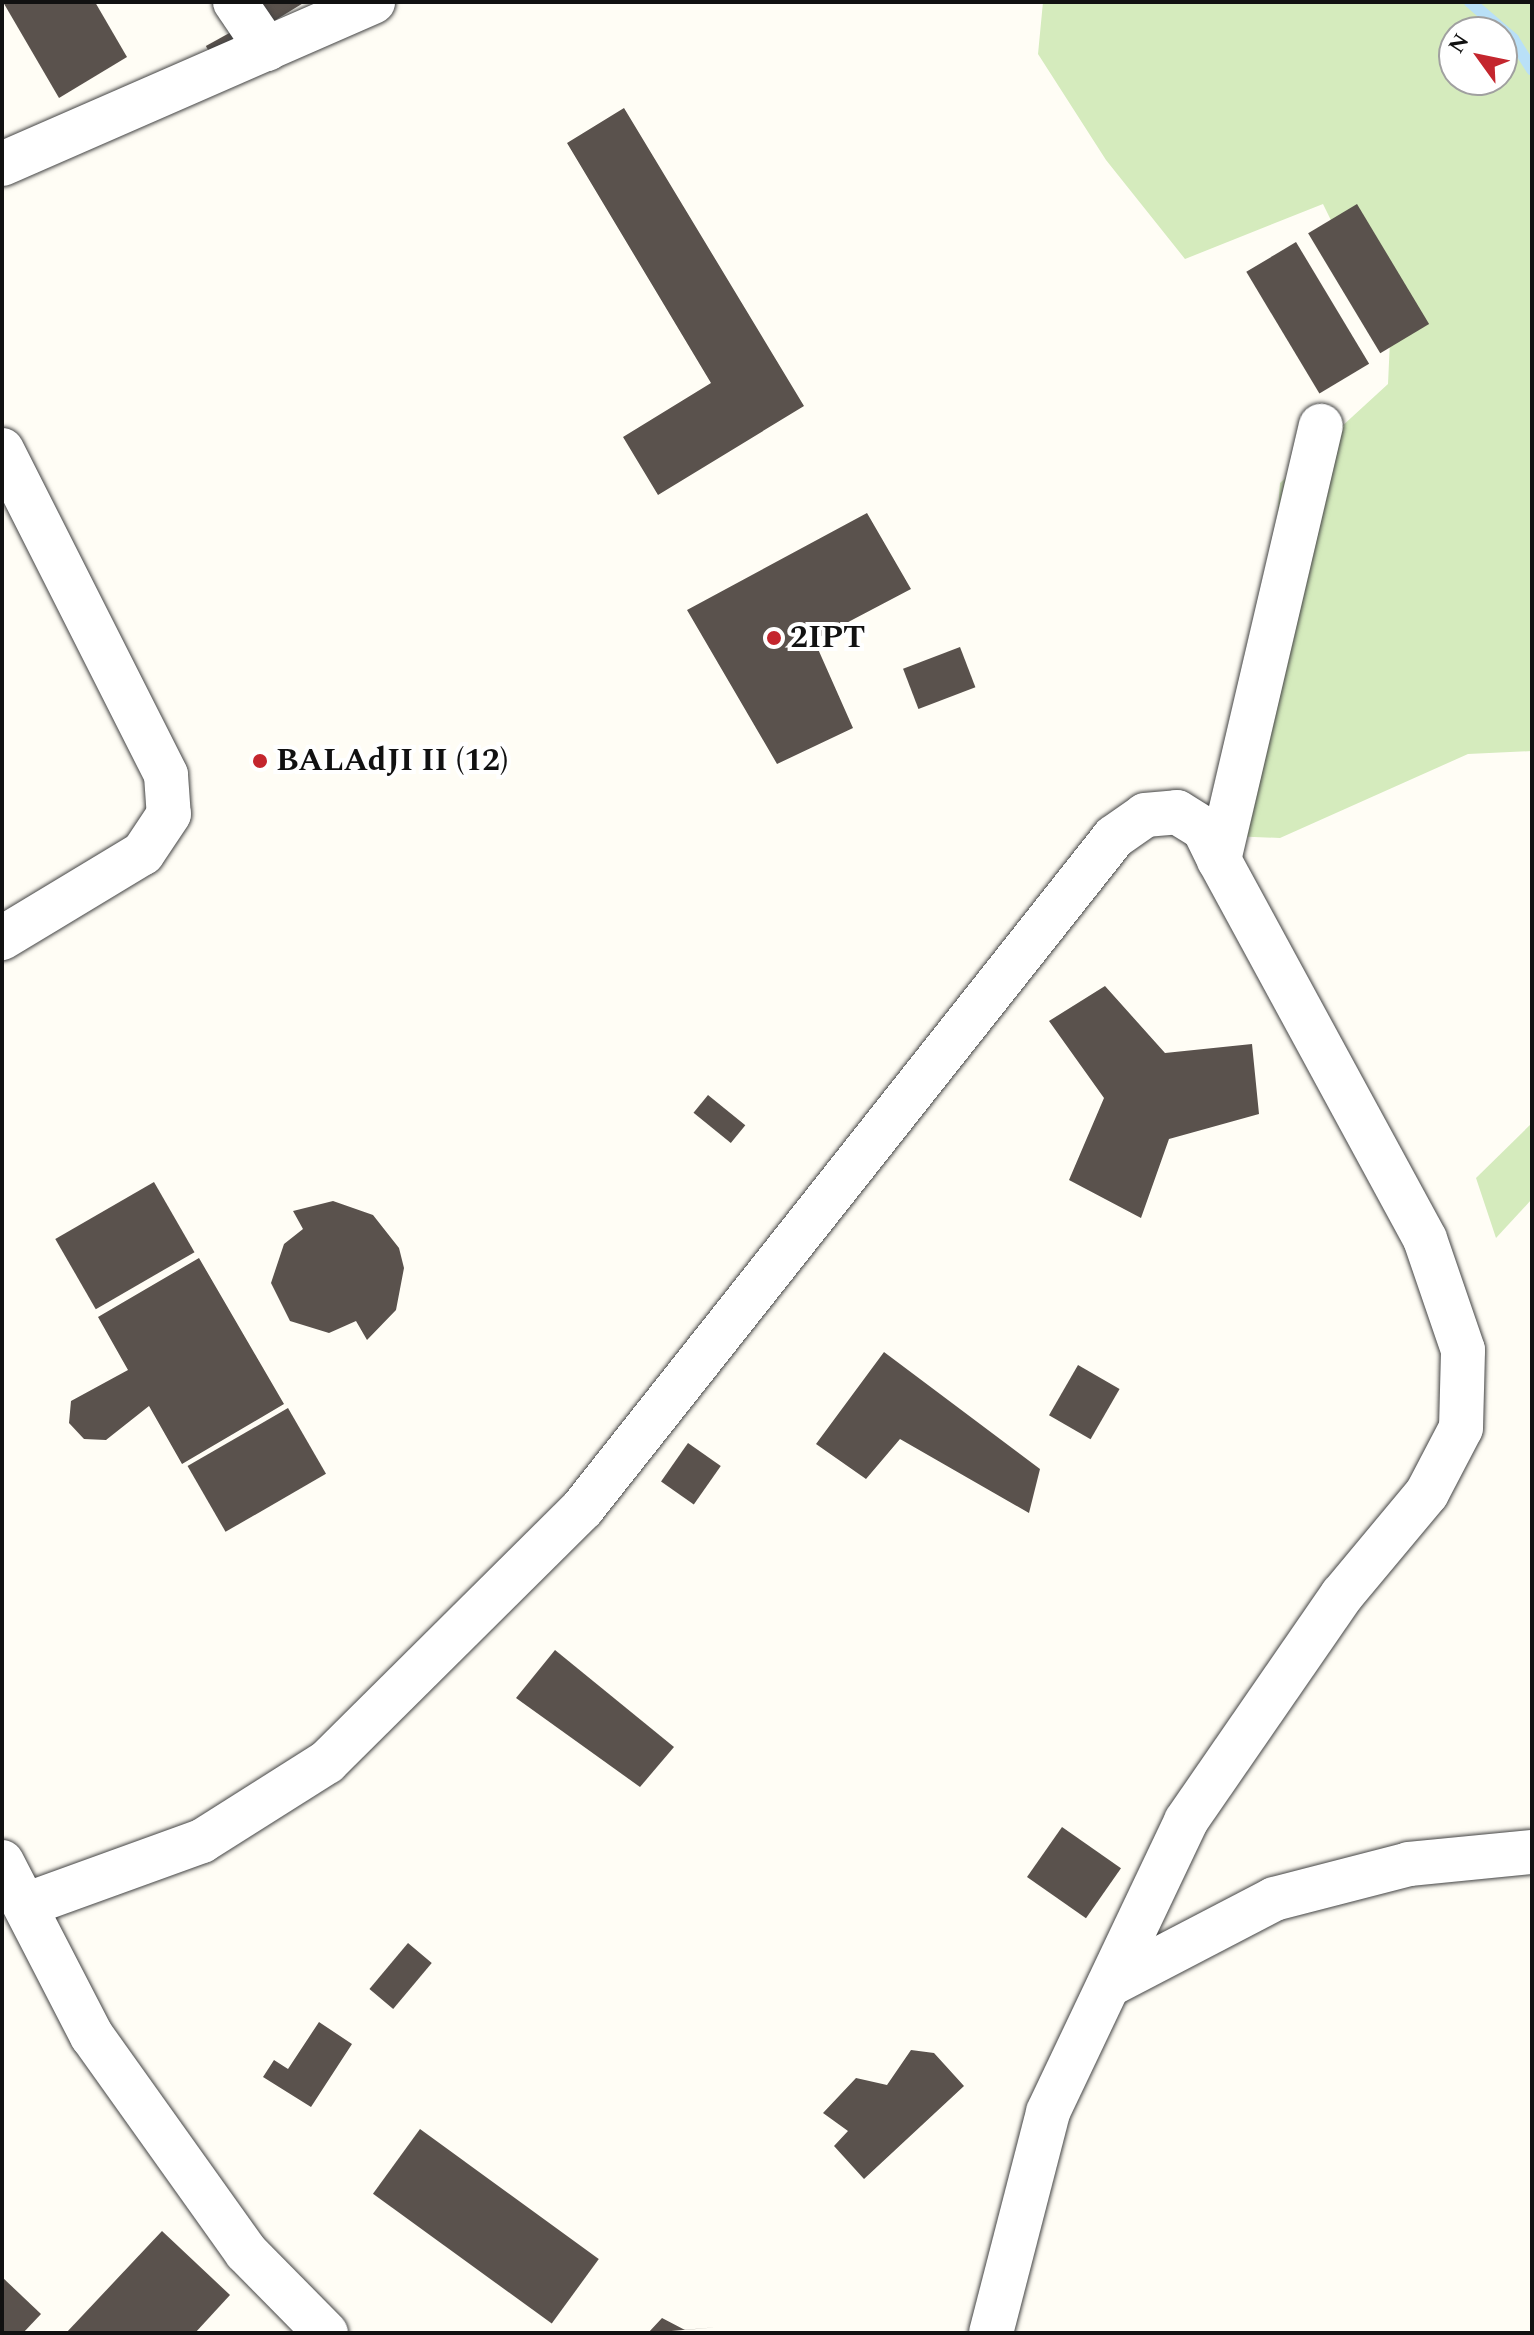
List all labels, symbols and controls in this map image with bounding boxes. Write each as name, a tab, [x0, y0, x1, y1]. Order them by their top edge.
north arrow	[1438, 16, 1518, 96]
text: N	[1440, 27, 1478, 60]
place label: 2IPT	[790, 619, 865, 657]
marker: 2IPT	[765, 629, 783, 647]
place label: BALAdJI II (12)	[276, 742, 508, 780]
marker: BALAdJI II (12)	[251, 752, 269, 770]

